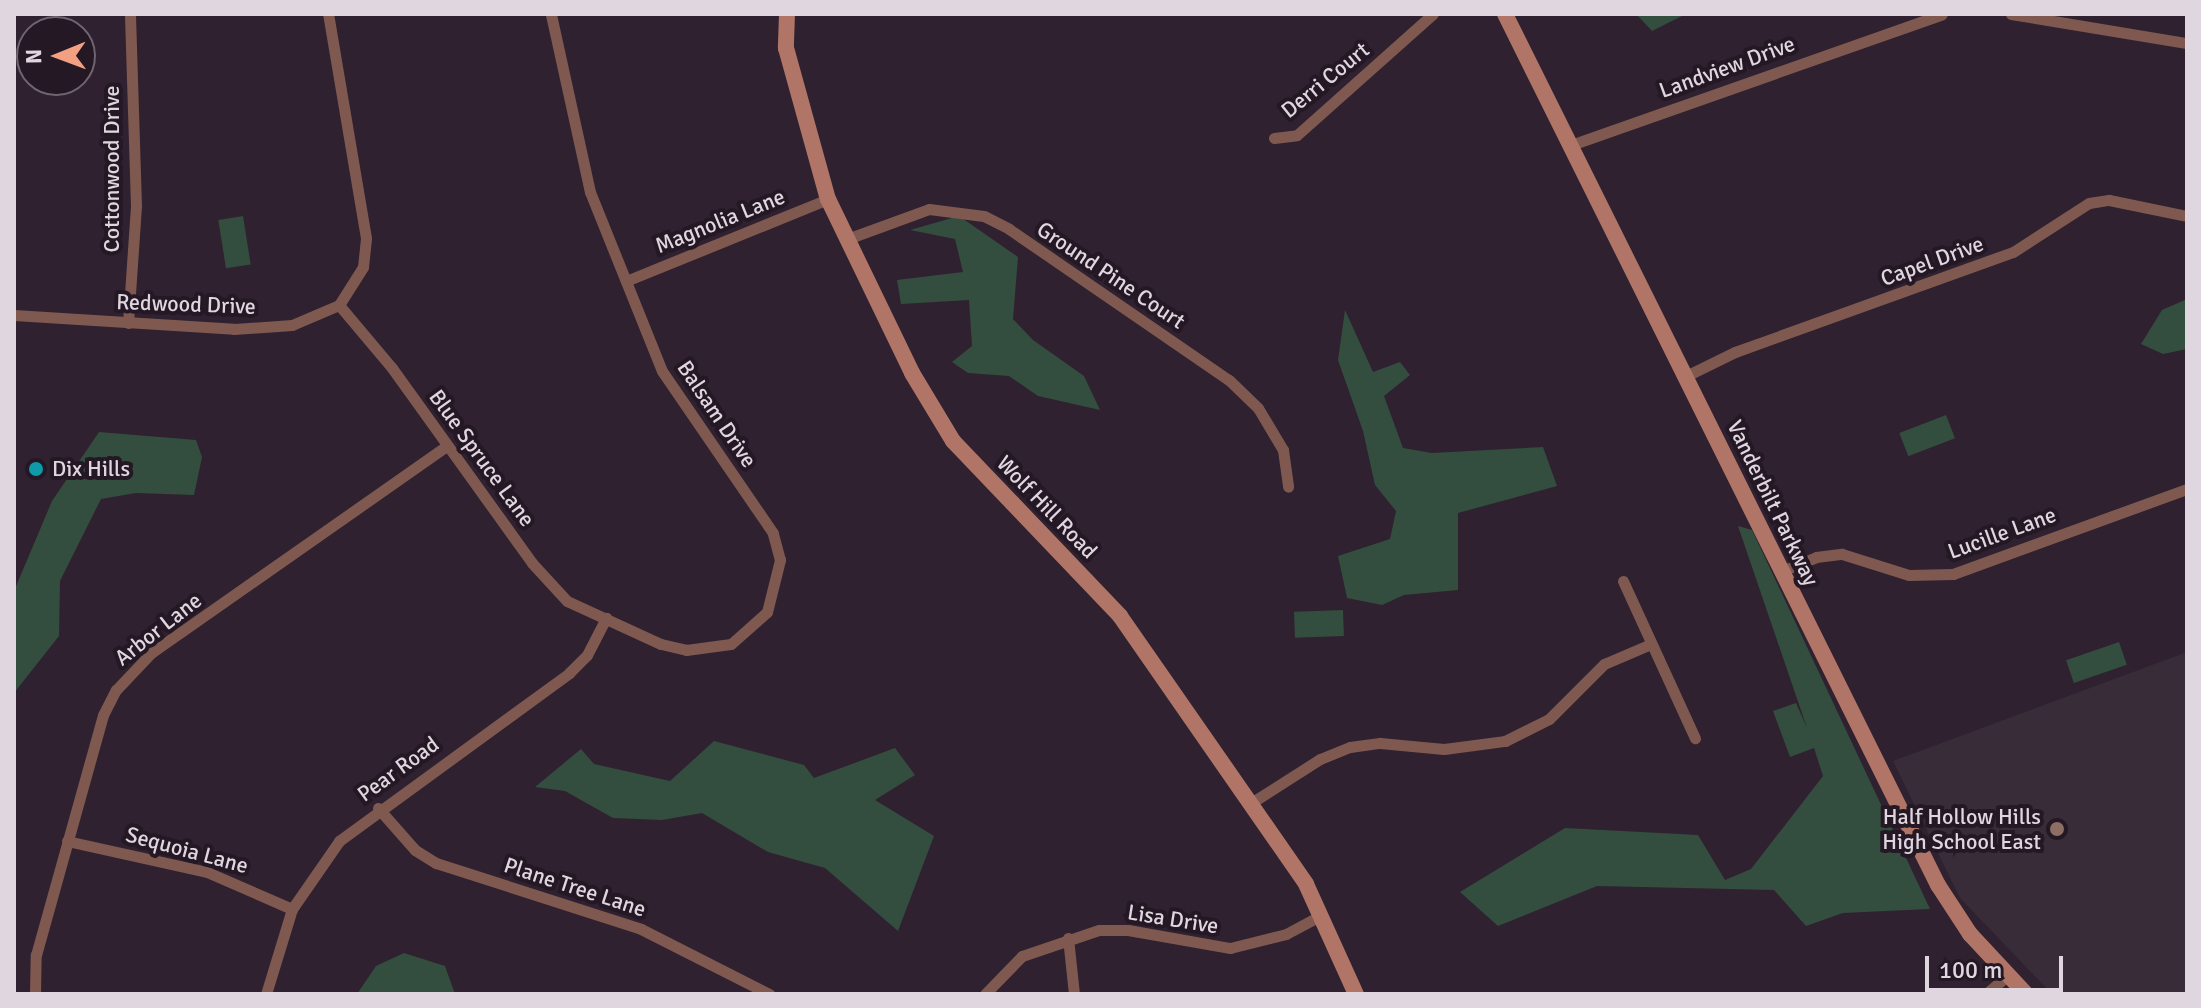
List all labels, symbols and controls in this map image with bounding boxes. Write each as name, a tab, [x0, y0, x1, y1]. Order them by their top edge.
north arrow	[16, 16, 96, 96]
street label: Landview Drive	[1656, 30, 1798, 104]
street label: Derri Court	[1276, 37, 1374, 123]
text: N	[20, 49, 47, 64]
street label: Cottonwood Drive	[99, 86, 125, 252]
street label: Magnolia Lane	[651, 183, 789, 259]
street label: Ground Pine Court	[1032, 216, 1190, 334]
street label: Capel Drive	[1877, 230, 1987, 292]
street label: Redwood Drive	[116, 288, 256, 320]
street label: Balsam Drive	[672, 356, 762, 472]
street label: Blue Spruce Lane	[423, 384, 541, 532]
street label: Vanderbilt Parkway	[1721, 416, 1825, 590]
street label: Wolf Hill Road	[991, 450, 1103, 564]
place label: Dix Hills	[52, 456, 130, 482]
marker: Dix Hills	[27, 460, 45, 478]
street label: Lucille Lane	[1944, 501, 2060, 565]
street label: Arbor Lane	[109, 587, 207, 671]
street label: Pear Road	[352, 731, 444, 807]
place label: Half Hollow Hills High School East	[1882, 803, 2041, 854]
marker: Half Hollow Hills High School East	[2048, 820, 2066, 838]
street label: Sequoia Lane	[123, 821, 251, 879]
street label: Plane Tree Lane	[501, 852, 649, 922]
street label: Lisa Drive	[1126, 899, 1220, 939]
scale bar	[1929, 940, 2067, 990]
text: 100 m	[1939, 955, 2002, 985]

